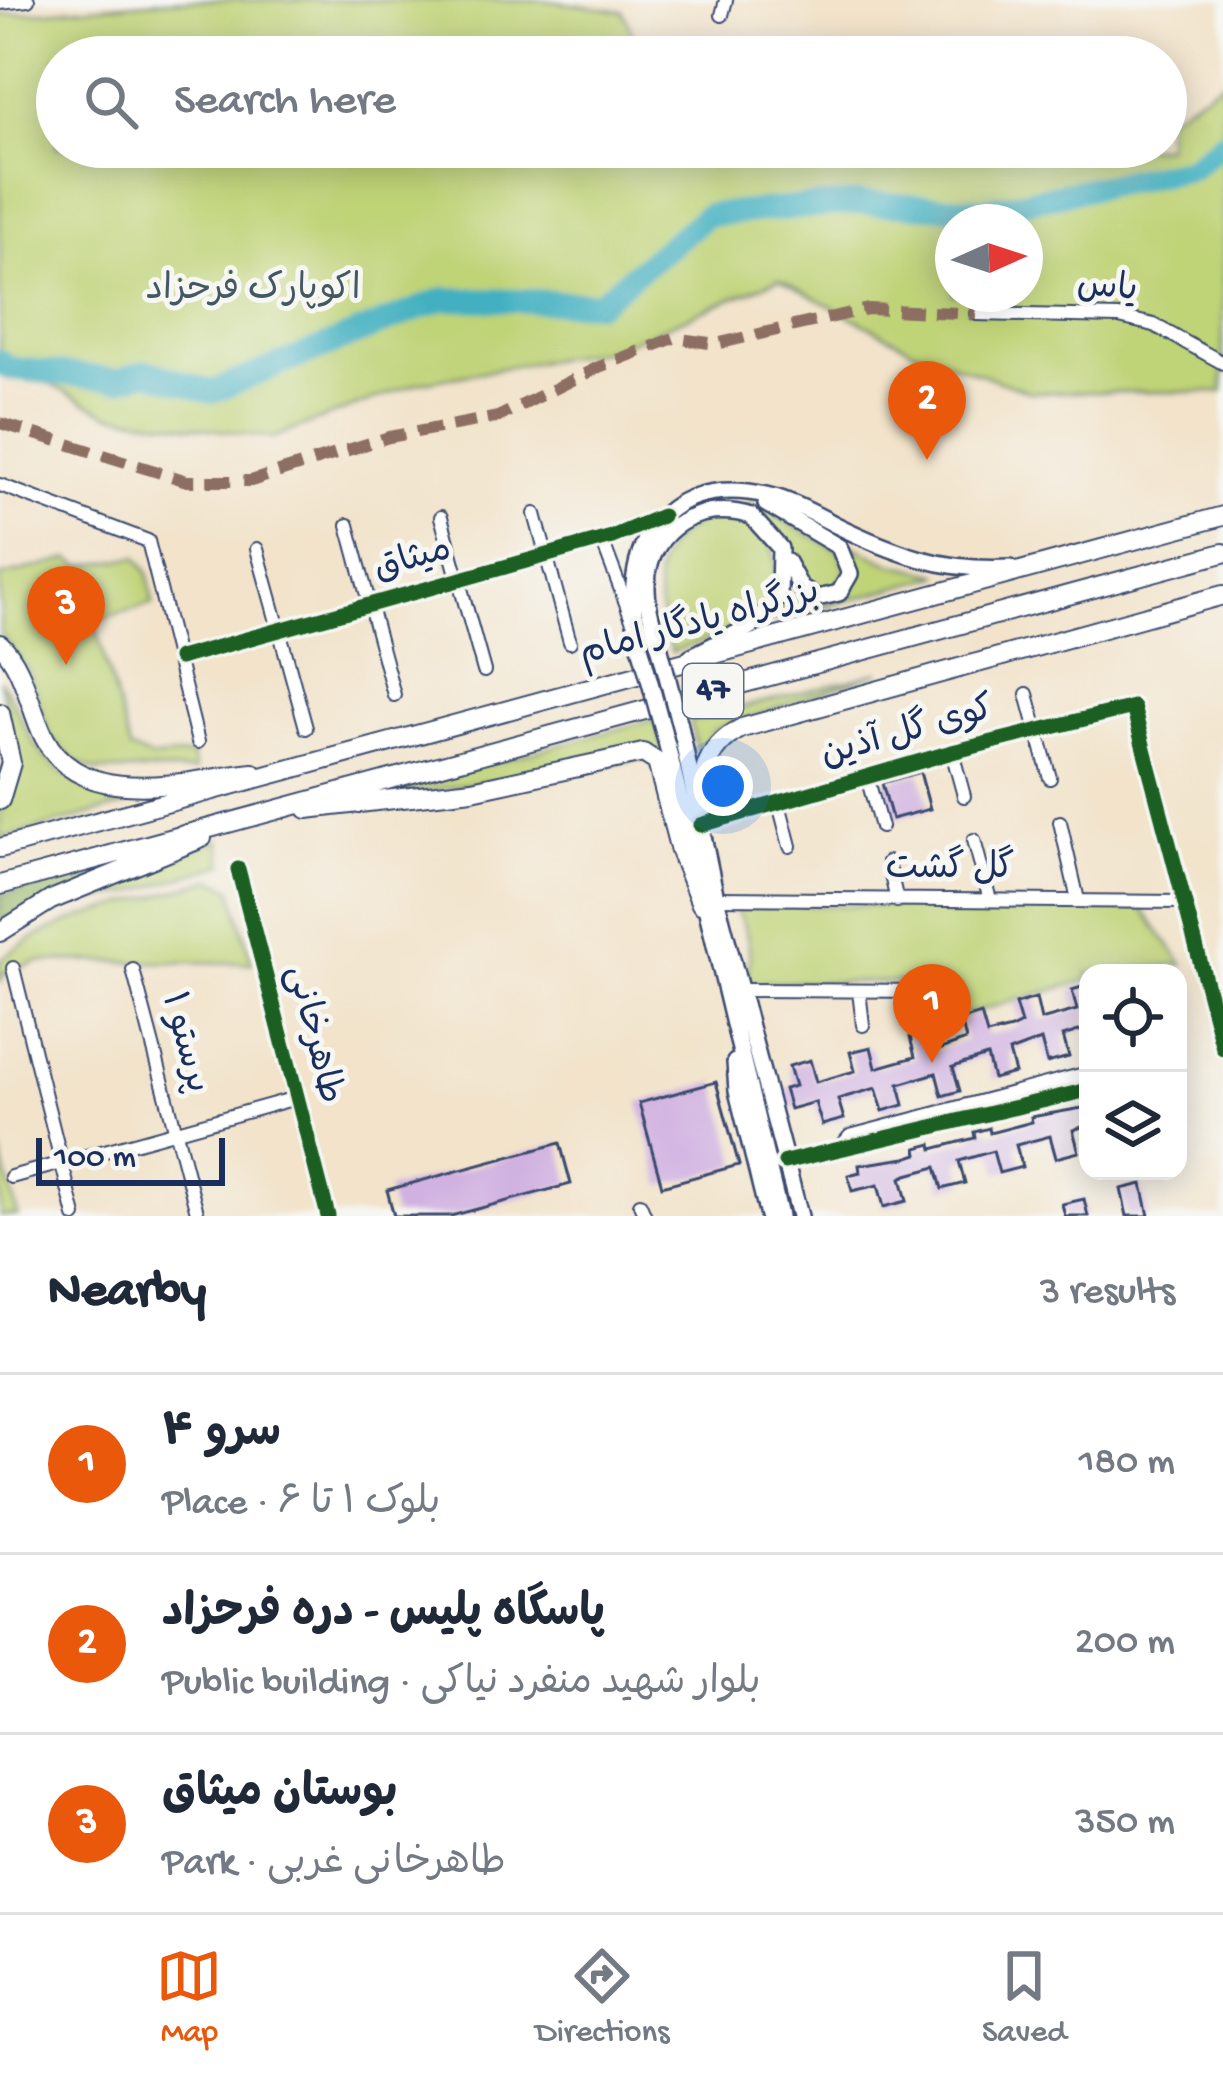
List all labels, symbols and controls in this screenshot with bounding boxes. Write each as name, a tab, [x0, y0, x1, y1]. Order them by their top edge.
search box	[36, 36, 1187, 168]
icon: search	[78, 69, 144, 135]
text: Search here	[174, 76, 396, 129]
north arrow	[935, 204, 1043, 312]
street label: یاس	[1075, 266, 1139, 314]
park label: اکوپارک فرحزاد	[145, 270, 361, 313]
pin: 2	[888, 361, 966, 460]
street label: میثاق	[369, 529, 457, 593]
pin: 3	[27, 566, 105, 665]
street label: بزرگراه یادگار امام	[574, 567, 825, 678]
road number: 47	[683, 664, 743, 718]
street label: کوی گل آذین	[815, 684, 1000, 779]
your location	[693, 756, 753, 816]
street label: گل گشت	[885, 844, 1015, 892]
street label: طاهرخانی	[274, 961, 350, 1109]
pin: 1	[893, 964, 971, 1063]
map controls	[1079, 964, 1187, 1180]
button: locate	[1079, 964, 1187, 1072]
street label: پرستو ۱	[149, 988, 217, 1098]
button: layers	[1079, 1072, 1187, 1180]
scale bar	[36, 1132, 225, 1185]
text: 100 m	[54, 1140, 136, 1178]
text: Nearby	[48, 1264, 206, 1324]
text: 3 results	[1040, 1271, 1175, 1317]
text: سرو ۴	[162, 1409, 281, 1462]
text: 1	[79, 1441, 95, 1487]
text: 180 m	[1079, 1441, 1175, 1487]
text: Place · بلوک ۱ تا ۶	[162, 1482, 440, 1528]
text: پاسگاه پلیس - دره فرحزاد	[162, 1589, 605, 1642]
text: 2	[77, 1621, 97, 1667]
text: 200 m	[1075, 1621, 1175, 1667]
text: Public building · بلوار شهید منفرد نیاکی	[162, 1662, 761, 1708]
text: بوستان میثاق	[162, 1769, 397, 1822]
text: 3	[77, 1801, 97, 1847]
text: 350 m	[1075, 1801, 1175, 1847]
text: Park · طاهرخانی غربی	[162, 1842, 506, 1888]
tab: Map	[156, 1943, 222, 2053]
tab: Directions	[535, 1943, 669, 2053]
tab: Saved	[982, 1943, 1067, 2053]

